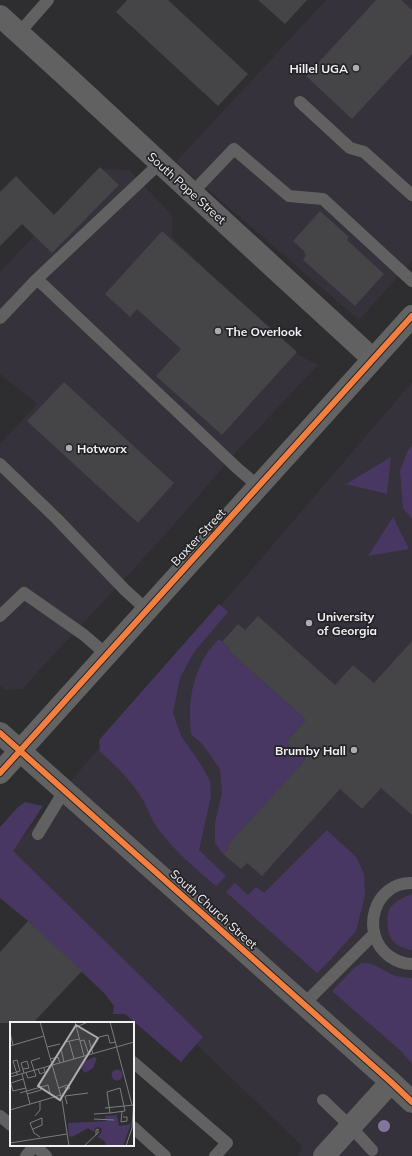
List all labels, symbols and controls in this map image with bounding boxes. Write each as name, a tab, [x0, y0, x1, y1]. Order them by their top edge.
place label: Hillel UGA	[290, 61, 348, 76]
marker: Hillel UGA	[351, 63, 361, 73]
street label: South Pope Street	[145, 149, 229, 227]
place label: The Overlook	[226, 324, 302, 339]
marker: The Overlook	[213, 326, 223, 336]
place label: Hotworx	[77, 441, 127, 456]
marker: Hotworx	[64, 443, 74, 453]
street label: Baxter Street	[168, 505, 228, 569]
place label: University of Georgia	[317, 609, 377, 638]
marker: University of Georgia	[304, 618, 314, 628]
place label: Brumby Hall	[275, 743, 346, 758]
marker: Brumby Hall	[349, 745, 359, 755]
street label: South Church Street	[168, 866, 260, 952]
inset map	[10, 1022, 134, 1146]

